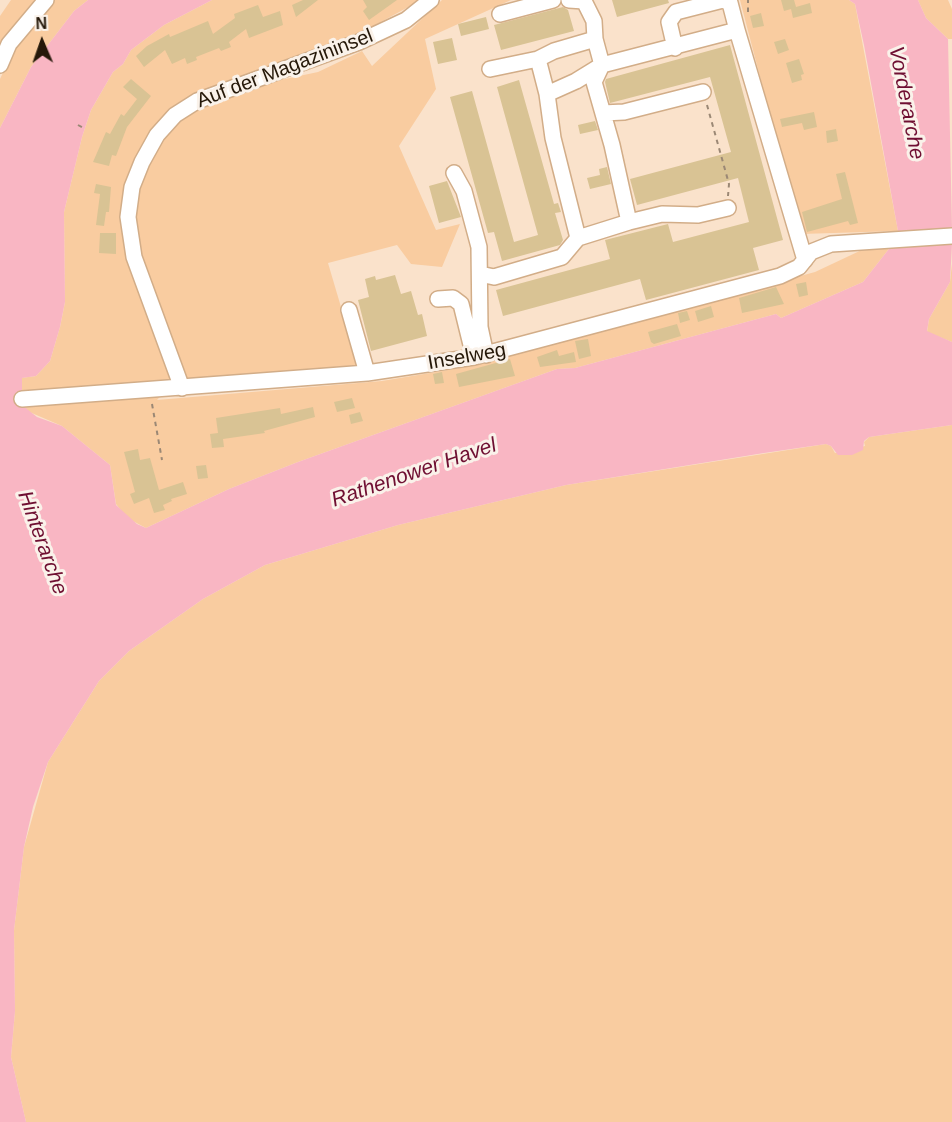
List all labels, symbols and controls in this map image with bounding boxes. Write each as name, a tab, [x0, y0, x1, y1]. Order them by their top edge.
north arrow	[12, 12, 72, 72]
text: N	[35, 15, 47, 32]
street label: Auf der Magazininsel	[194, 24, 376, 114]
water label: Vorderarche	[883, 44, 929, 162]
street label: Inselweg	[426, 338, 508, 376]
water label: Rathenower Havel	[328, 433, 500, 513]
water label: Hinterarche	[12, 488, 72, 598]

